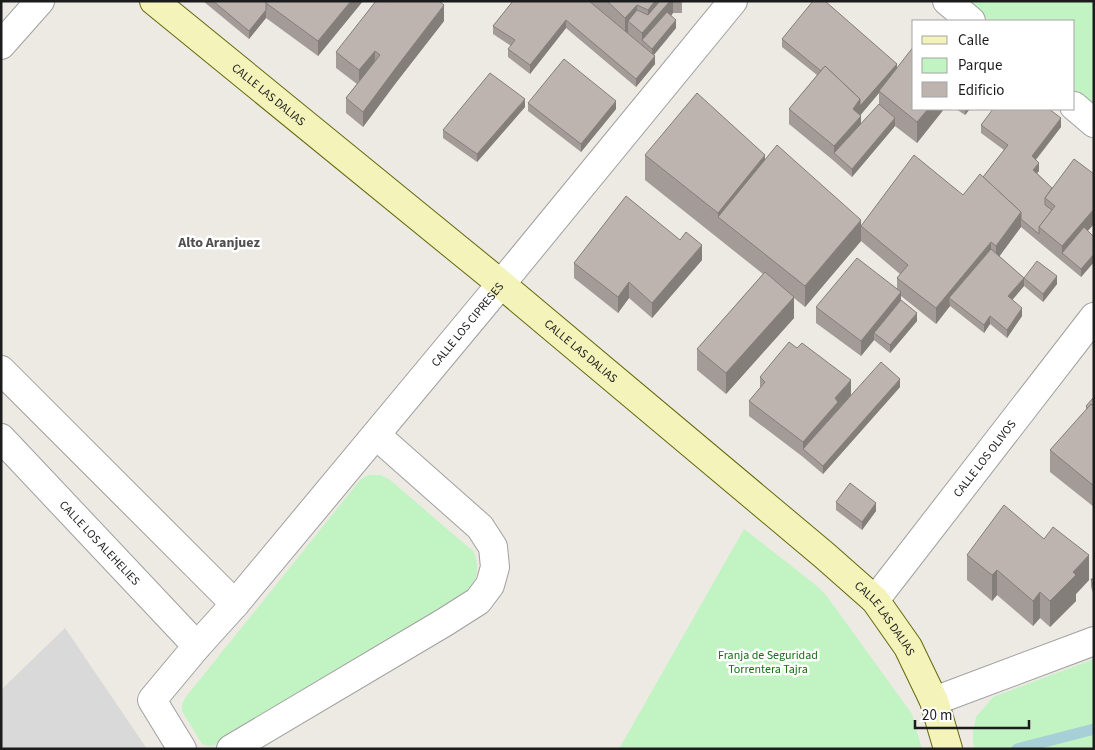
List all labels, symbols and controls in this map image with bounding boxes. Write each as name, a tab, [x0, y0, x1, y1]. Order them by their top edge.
legend	[912, 20, 1075, 110]
text: Calle	[958, 30, 989, 51]
text: Parque	[958, 55, 1002, 76]
street label: CALLE LAS DALIAS	[228, 59, 309, 130]
text: Edificio	[958, 80, 1005, 101]
district label: Alto Aranjuez	[177, 233, 260, 253]
street label: CALLE LOS CIPRESES	[427, 278, 508, 370]
street label: CALLE LAS DALIAS	[541, 315, 621, 387]
street label: CALLE LOS OLIVOS	[949, 416, 1020, 501]
street label: CALLE LOS ALEHELIES	[56, 497, 144, 589]
street label: CALLE LAS DALIAS	[851, 577, 919, 658]
park label: Franja de Seguridad Torrentera Tajra	[718, 647, 818, 678]
scale bar	[915, 698, 1029, 730]
text: 20 m	[922, 705, 952, 726]

